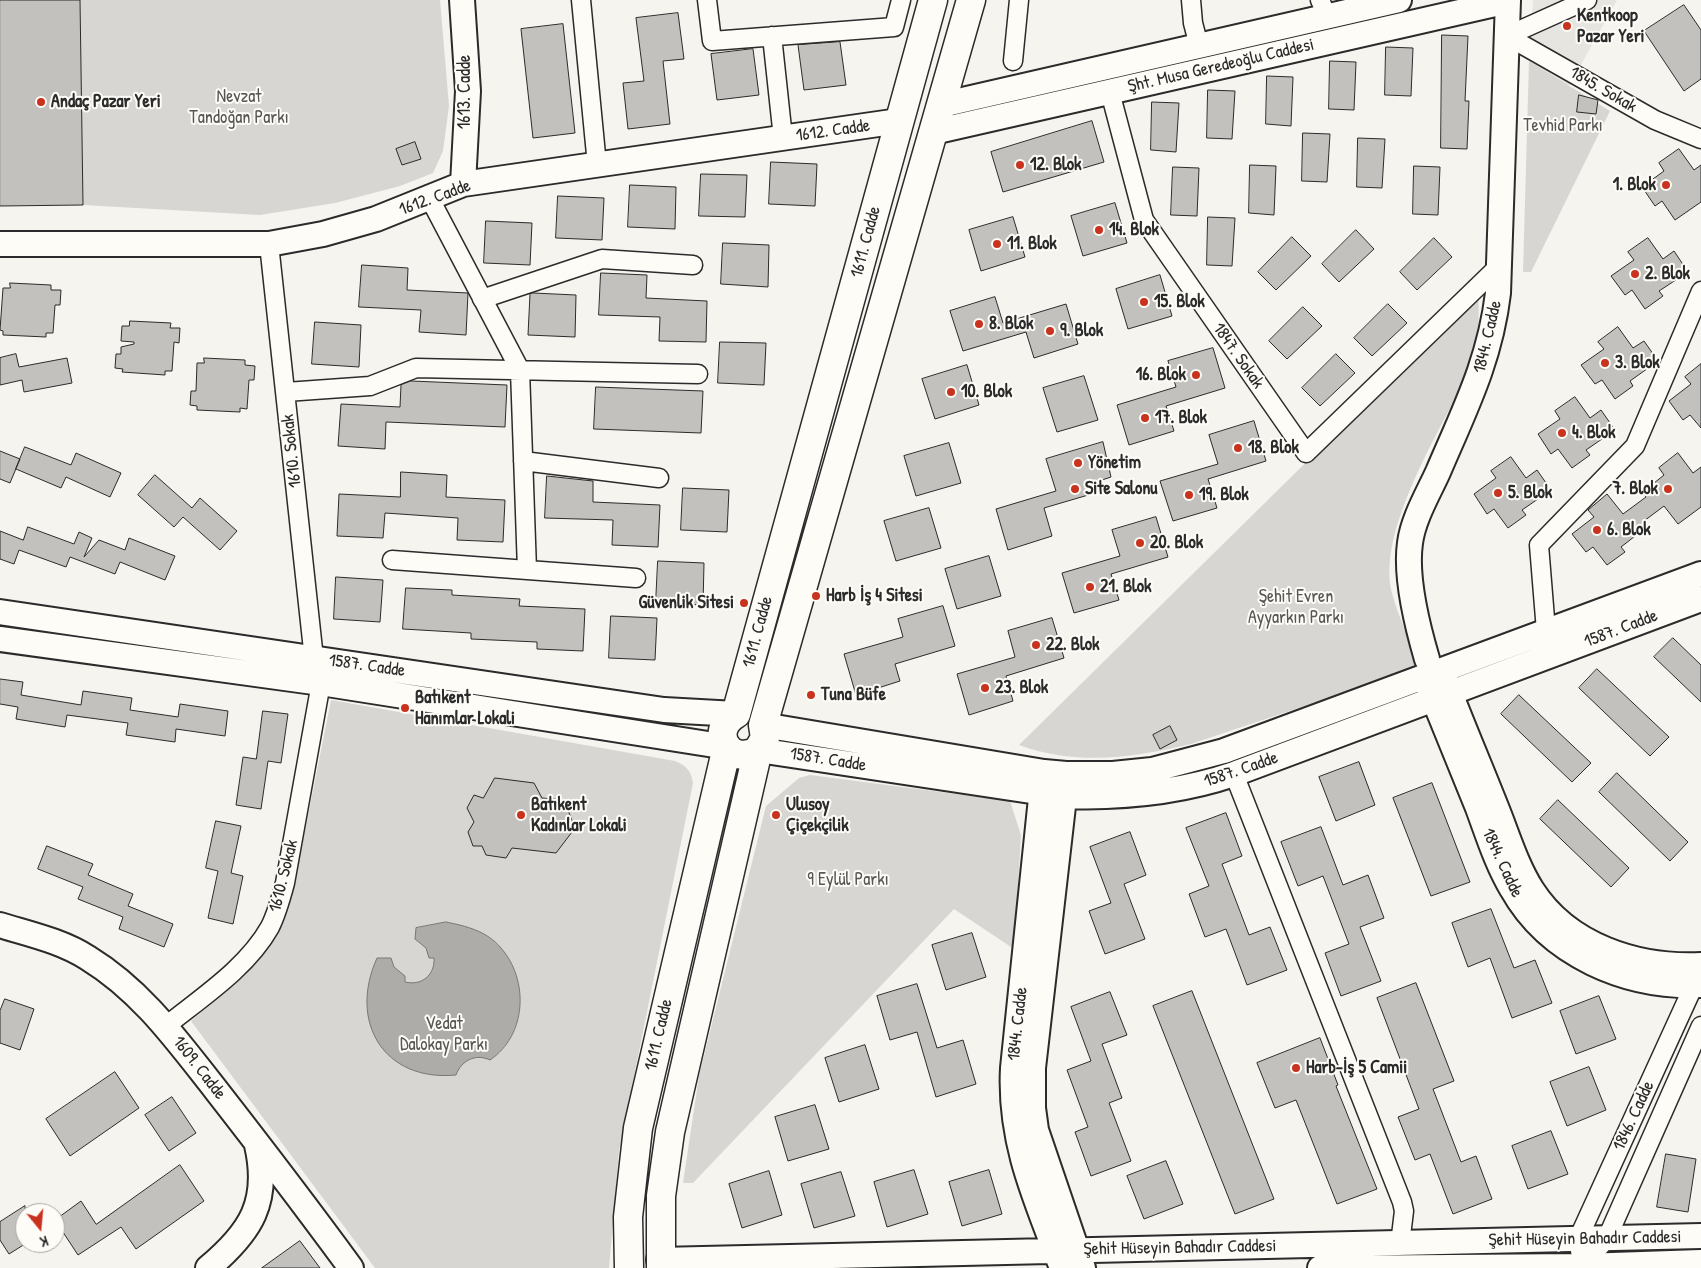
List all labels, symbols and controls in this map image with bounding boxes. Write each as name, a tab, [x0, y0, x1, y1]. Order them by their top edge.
place label: Kentkoop Pazar Yeri	[1577, 5, 1645, 48]
marker: Kentkoop Pazar Yeri	[1561, 20, 1573, 32]
street label: Şht. Musa Geredeoğlu Caddesi	[1126, 34, 1316, 98]
street label: 1613. Cadde	[454, 55, 476, 129]
street label: 1845. Sokak	[1565, 62, 1641, 118]
park label: Nevzat Tandoğan Parkı	[189, 86, 289, 128]
place label: Andaç Pazar Yeri	[51, 91, 161, 113]
marker: Andaç Pazar Yeri	[35, 96, 47, 108]
street label: 1612. Cadde	[794, 115, 872, 147]
park label: Tevhid Parkı	[1523, 115, 1603, 137]
place label: 12. Blok	[1030, 154, 1082, 176]
marker: 12. Blok	[1014, 159, 1026, 171]
place label: 1. Blok	[1613, 174, 1656, 196]
street label: 1612. Cadde	[396, 175, 474, 221]
marker: 1. Blok	[1660, 179, 1672, 191]
street label: 1611. Cadde	[846, 204, 886, 280]
place label: 14. Blok	[1109, 219, 1159, 241]
marker: 14. Blok	[1093, 224, 1105, 236]
place label: 11. Blok	[1007, 233, 1057, 255]
marker: 11. Blok	[991, 238, 1003, 250]
place label: 2. Blok	[1645, 263, 1690, 285]
marker: 2. Blok	[1629, 268, 1641, 280]
place label: 15. Blok	[1154, 291, 1205, 313]
marker: 15. Blok	[1138, 296, 1150, 308]
street label: 1844. Cadde	[1469, 299, 1507, 375]
place label: 8. Blok	[989, 313, 1033, 335]
marker: 8. Blok	[973, 318, 985, 330]
street label: 1847. Sokak	[1208, 319, 1268, 393]
place label: 9. Blok	[1060, 320, 1103, 342]
marker: 9. Blok	[1044, 325, 1056, 337]
place label: 3. Blok	[1615, 352, 1660, 374]
marker: 3. Blok	[1599, 357, 1611, 369]
place label: 16. Blok	[1136, 364, 1186, 386]
marker: 16. Blok	[1190, 369, 1202, 381]
place label: 10. Blok	[961, 381, 1012, 403]
marker: 10. Blok	[945, 386, 957, 398]
place label: 17. Blok	[1155, 407, 1207, 429]
marker: 17. Blok	[1139, 412, 1151, 424]
street label: 1610. Sokak	[277, 413, 307, 489]
place label: 4. Blok	[1572, 422, 1615, 444]
marker: 4. Blok	[1556, 427, 1568, 439]
place label: 18. Blok	[1248, 437, 1299, 459]
marker: 18. Blok	[1232, 442, 1244, 454]
place label: Yönetim	[1088, 452, 1141, 474]
marker: Yönetim	[1072, 457, 1084, 469]
place label: Site Salonu	[1085, 478, 1157, 500]
place label: 7. Blok	[1612, 478, 1658, 500]
place label: 5. Blok	[1508, 482, 1552, 504]
marker: Site Salonu	[1069, 483, 1081, 495]
marker: 7. Blok	[1662, 483, 1674, 495]
place label: 19. Blok	[1199, 484, 1249, 506]
marker: 5. Blok	[1492, 487, 1504, 499]
marker: 19. Blok	[1183, 489, 1195, 501]
place label: 6. Blok	[1607, 519, 1651, 541]
marker: 6. Blok	[1591, 524, 1603, 536]
place label: 20. Blok	[1150, 532, 1203, 554]
marker: 20. Blok	[1134, 537, 1146, 549]
place label: 21. Blok	[1100, 576, 1152, 598]
marker: 21. Blok	[1084, 581, 1096, 593]
place label: Harb İş 4 Sitesi	[826, 585, 923, 607]
park label: Şehit Evren Ayyarkın Parkı	[1248, 586, 1344, 628]
marker: Harb İş 4 Sitesi	[810, 590, 822, 602]
place label: Güvenlik Sitesi	[639, 592, 734, 614]
street label: 1611. Cadde	[738, 594, 778, 670]
marker: Güvenlik Sitesi	[738, 597, 750, 609]
street label: 1587. Cadde	[1581, 605, 1661, 653]
place label: 22. Blok	[1046, 634, 1099, 656]
marker: 22. Blok	[1030, 639, 1042, 651]
street label: 1587. Cadde	[327, 650, 407, 682]
place label: 23. Blok	[995, 677, 1048, 699]
marker: 23. Blok	[979, 682, 991, 694]
place label: Tuna Büfe	[821, 684, 886, 706]
place label: Batıkent Hanımlar Lokali	[415, 687, 515, 730]
marker: Tuna Büfe	[805, 689, 817, 701]
marker: Batıkent Hanımlar Lokali	[399, 702, 411, 714]
street label: 1587. Cadde	[788, 743, 868, 777]
street label: 1587. Cadde	[1201, 747, 1281, 793]
place label: Batıkent Kadınlar Lokali	[531, 794, 627, 836]
place label: Ulusoy Çiçekçilik	[786, 794, 849, 836]
marker: Batıkent Kadınlar Lokali	[515, 809, 527, 821]
marker: Ulusoy Çiçekçilik	[770, 809, 782, 821]
street label: 1844. Cadde	[1477, 825, 1527, 901]
street label: 1610. Sokak	[265, 838, 303, 914]
park label: 9 Eylül Parkı	[807, 869, 889, 891]
street label: 1844. Cadde	[1003, 986, 1033, 1062]
street label: 1611. Cadde	[640, 997, 678, 1073]
park label: Vedat Dalokay Parkı	[400, 1013, 488, 1056]
street label: 1609. Cadde	[168, 1032, 230, 1104]
place label: Harb-İş 5 Camii	[1306, 1057, 1407, 1079]
marker: Harb-İş 5 Camii	[1290, 1062, 1302, 1074]
street label: 1846. Cadde	[1608, 1078, 1660, 1154]
north arrow	[15, 1203, 65, 1253]
street label: Şehit Hüseyin Bahadır Caddesi	[1488, 1227, 1682, 1251]
text: K	[38, 1232, 51, 1252]
street label: Şehit Hüseyin Bahadır Caddesi	[1083, 1236, 1277, 1260]

